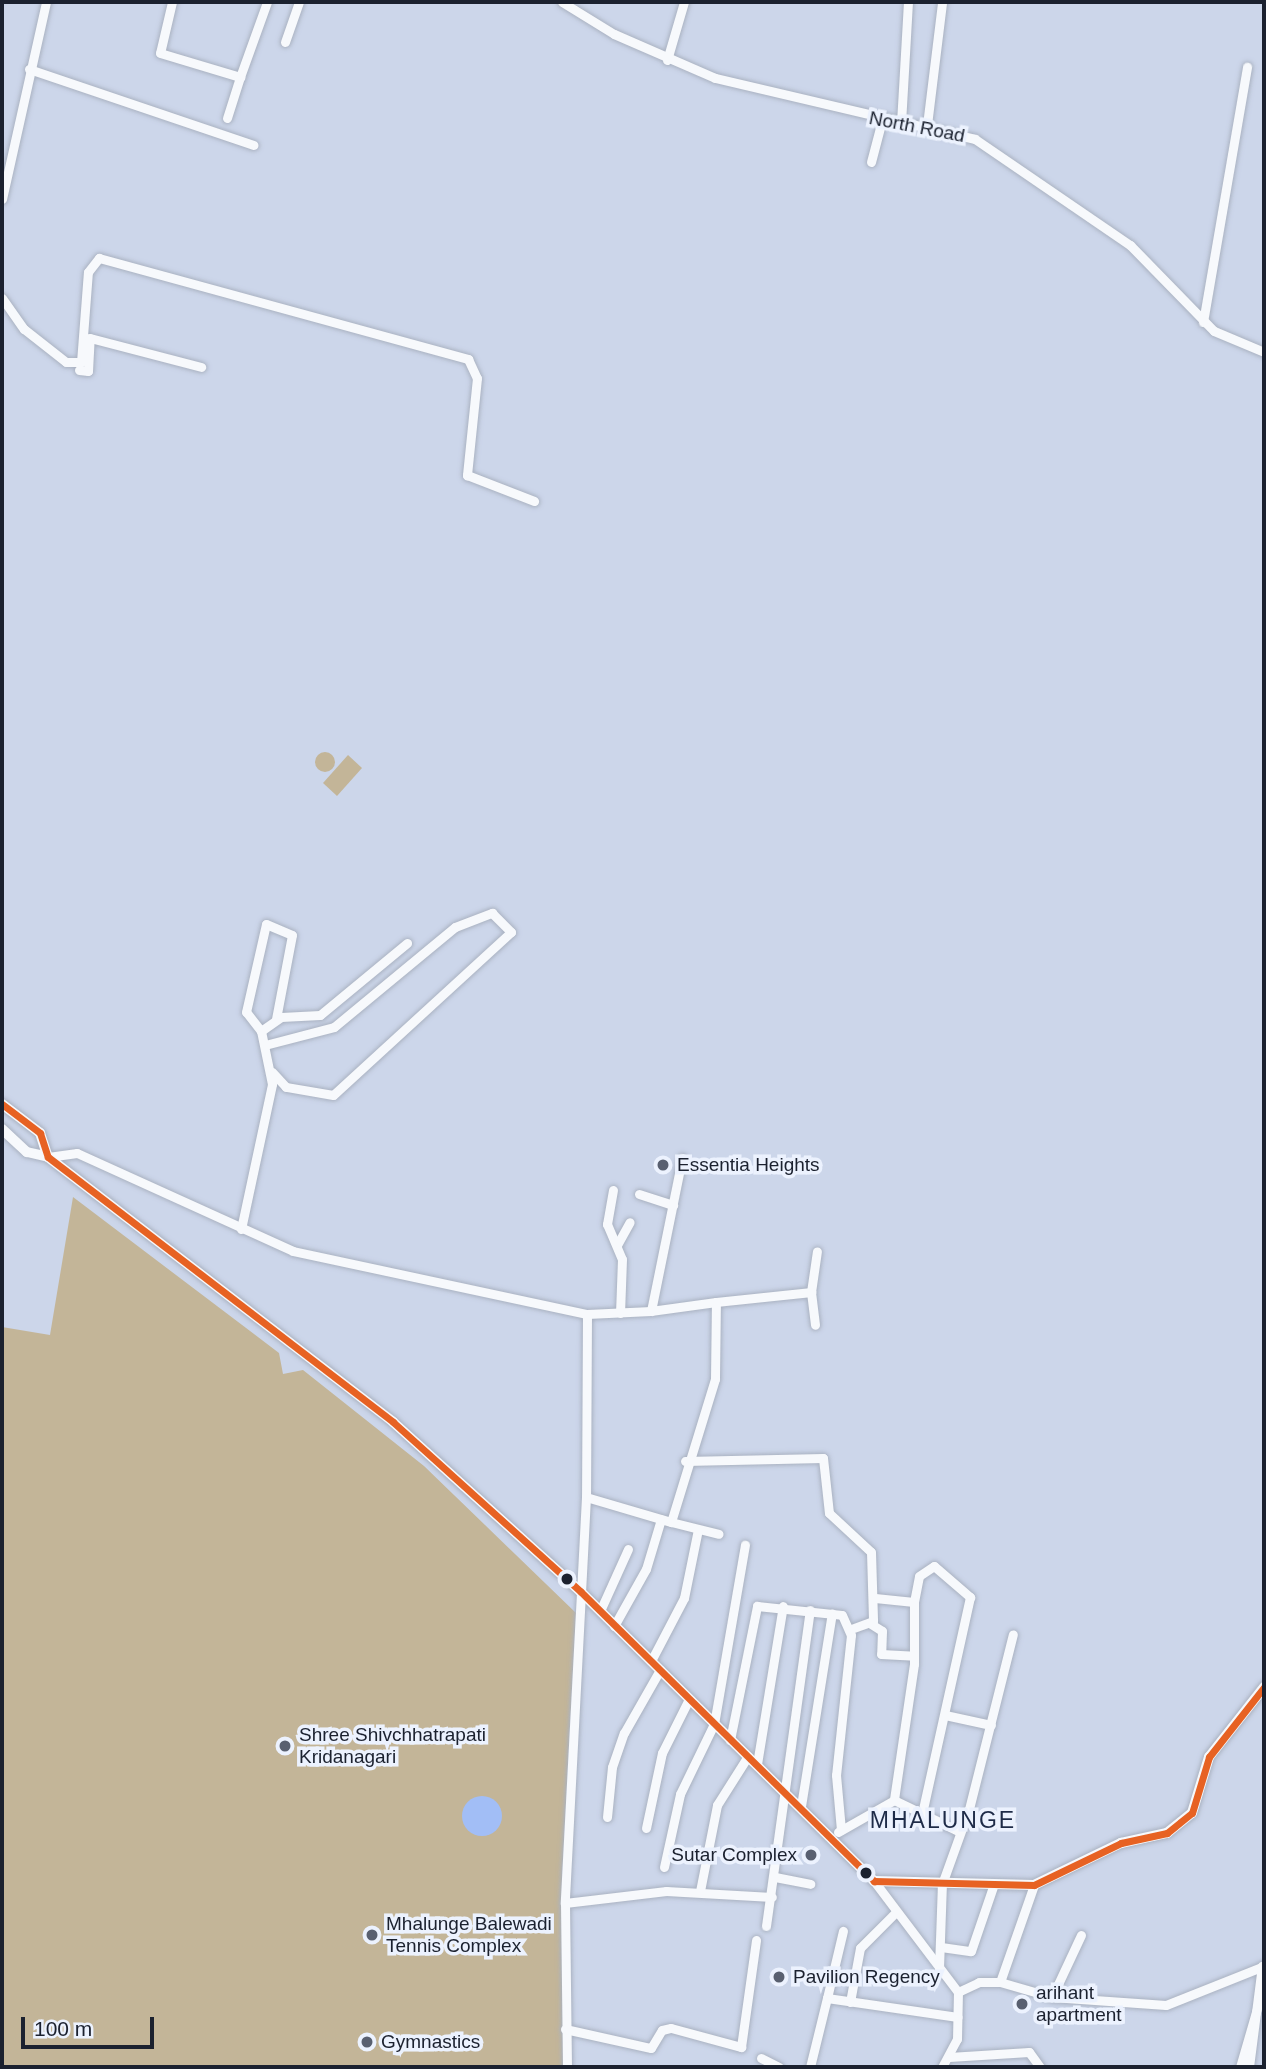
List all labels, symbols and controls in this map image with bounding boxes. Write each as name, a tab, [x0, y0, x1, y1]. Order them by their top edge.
street label: North Road	[867, 107, 967, 147]
place label: Essentia Heights	[677, 1154, 820, 1176]
marker: Essentia Heights	[655, 1157, 671, 1173]
unlabelled marker	[560, 1572, 574, 1586]
place label: Shree Shivchhatrapati Kridanagari	[299, 1724, 486, 1768]
marker: Shree Shivchhatrapati Kridanagari	[277, 1738, 293, 1754]
district label: MHALUNGE	[871, 1806, 1015, 1834]
place label: Sutar Complex	[671, 1844, 797, 1866]
marker: Sutar Complex	[803, 1847, 819, 1863]
unlabelled marker	[859, 1866, 873, 1880]
place label: Mhalunge Balewadi Tennis Complex	[386, 1913, 552, 1957]
marker: Mhalunge Balewadi Tennis Complex	[364, 1927, 380, 1943]
place label: Pavilion Regency	[793, 1966, 940, 1988]
marker: Pavilion Regency	[771, 1969, 787, 1985]
place label: arihant apartment	[1036, 1982, 1122, 2026]
marker: arihant apartment	[1014, 1996, 1030, 2012]
scale bar	[24, 2002, 158, 2046]
text: 100 m	[34, 2017, 92, 2040]
place label: Gymnastics	[381, 2031, 480, 2053]
marker: Gymnastics	[359, 2034, 375, 2050]

